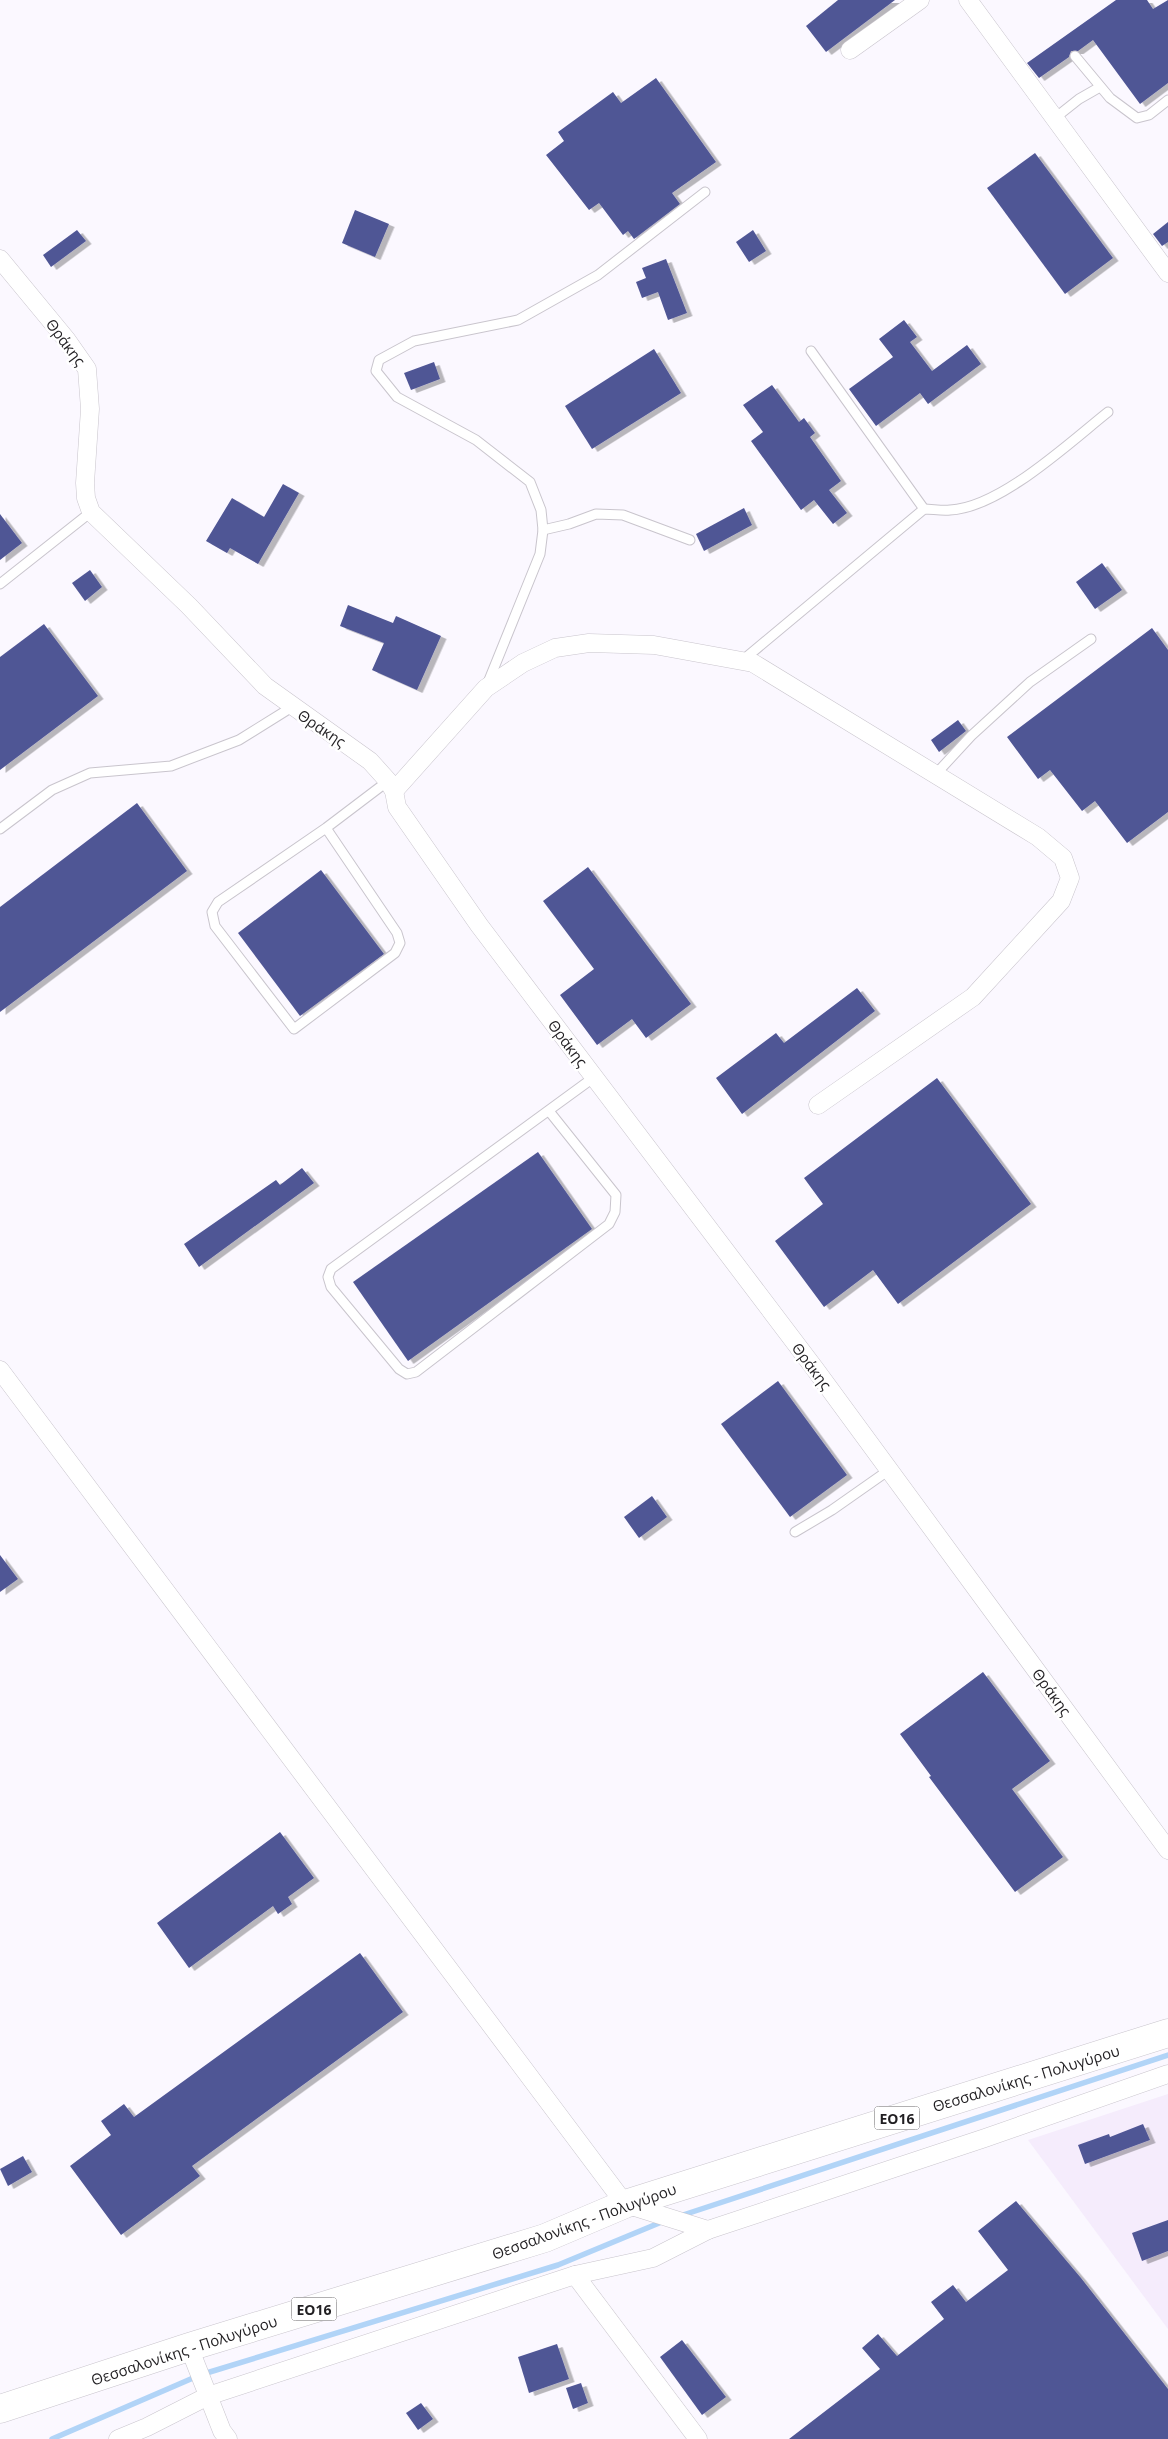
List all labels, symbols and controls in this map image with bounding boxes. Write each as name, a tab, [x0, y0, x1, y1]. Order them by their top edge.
street label: Θράκης	[42, 314, 90, 370]
street label: Θράκης	[294, 705, 350, 751]
street label: Θράκης	[544, 1015, 592, 1071]
street label: Θράκης	[788, 1338, 836, 1394]
street label: Θράκης	[1028, 1664, 1076, 1720]
street label: Θεσσαλονίκης - Πολυγύρου	[930, 2040, 1122, 2116]
road number: ΕΟ16	[874, 2106, 920, 2130]
street label: Θεσσαλονίκης - Πολυγύρου	[489, 2178, 679, 2264]
road number: ΕΟ16	[292, 2298, 336, 2320]
street label: Θεσσαλονίκης - Πολυγύρου	[88, 2310, 280, 2390]

